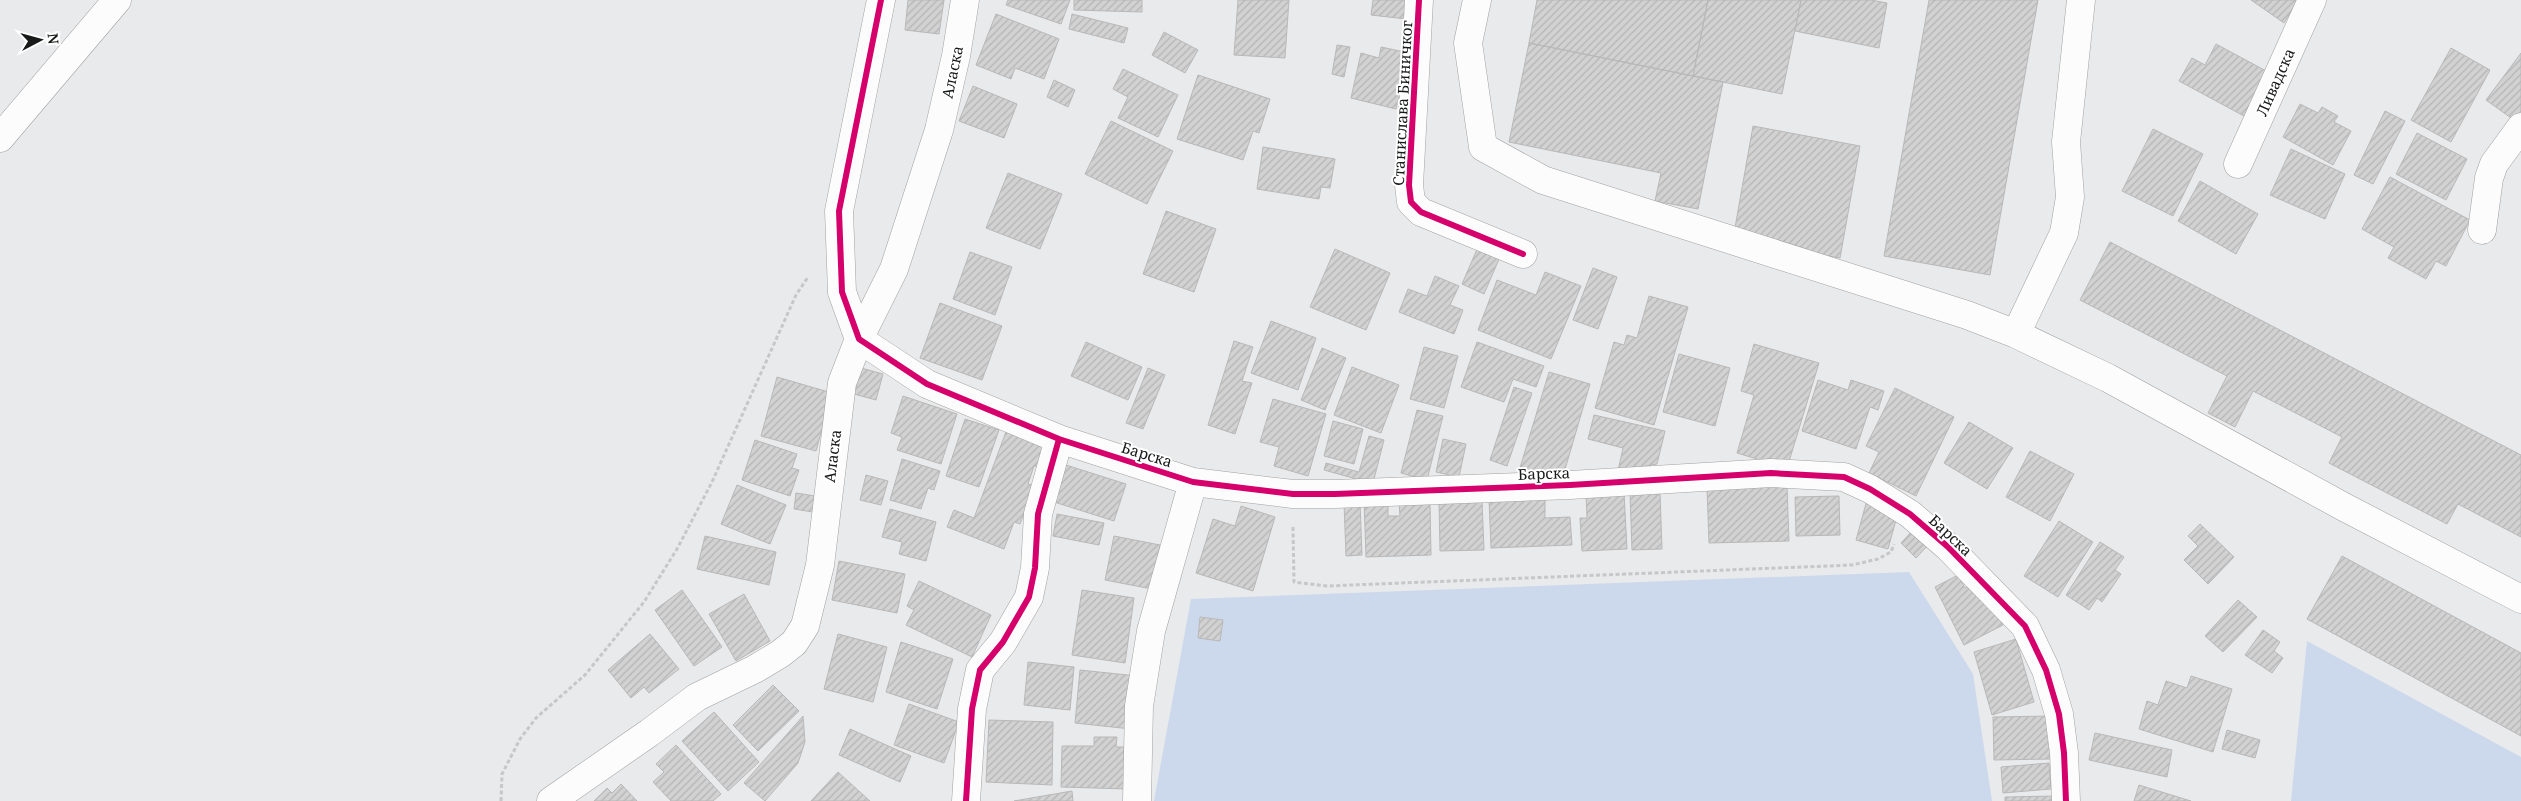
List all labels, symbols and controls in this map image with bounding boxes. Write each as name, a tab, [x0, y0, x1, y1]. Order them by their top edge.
north arrow	[15, 15, 65, 65]
street label: Станислава Биничког	[1388, 20, 1416, 186]
text: N	[43, 32, 63, 45]
street label: Аласка	[937, 44, 967, 100]
street label: Ливадска	[2251, 45, 2299, 119]
street label: Аласка	[819, 428, 845, 484]
street label: Барска	[1119, 437, 1175, 471]
street label: Барска	[1517, 462, 1571, 484]
street label: Барска	[1925, 510, 1977, 560]

